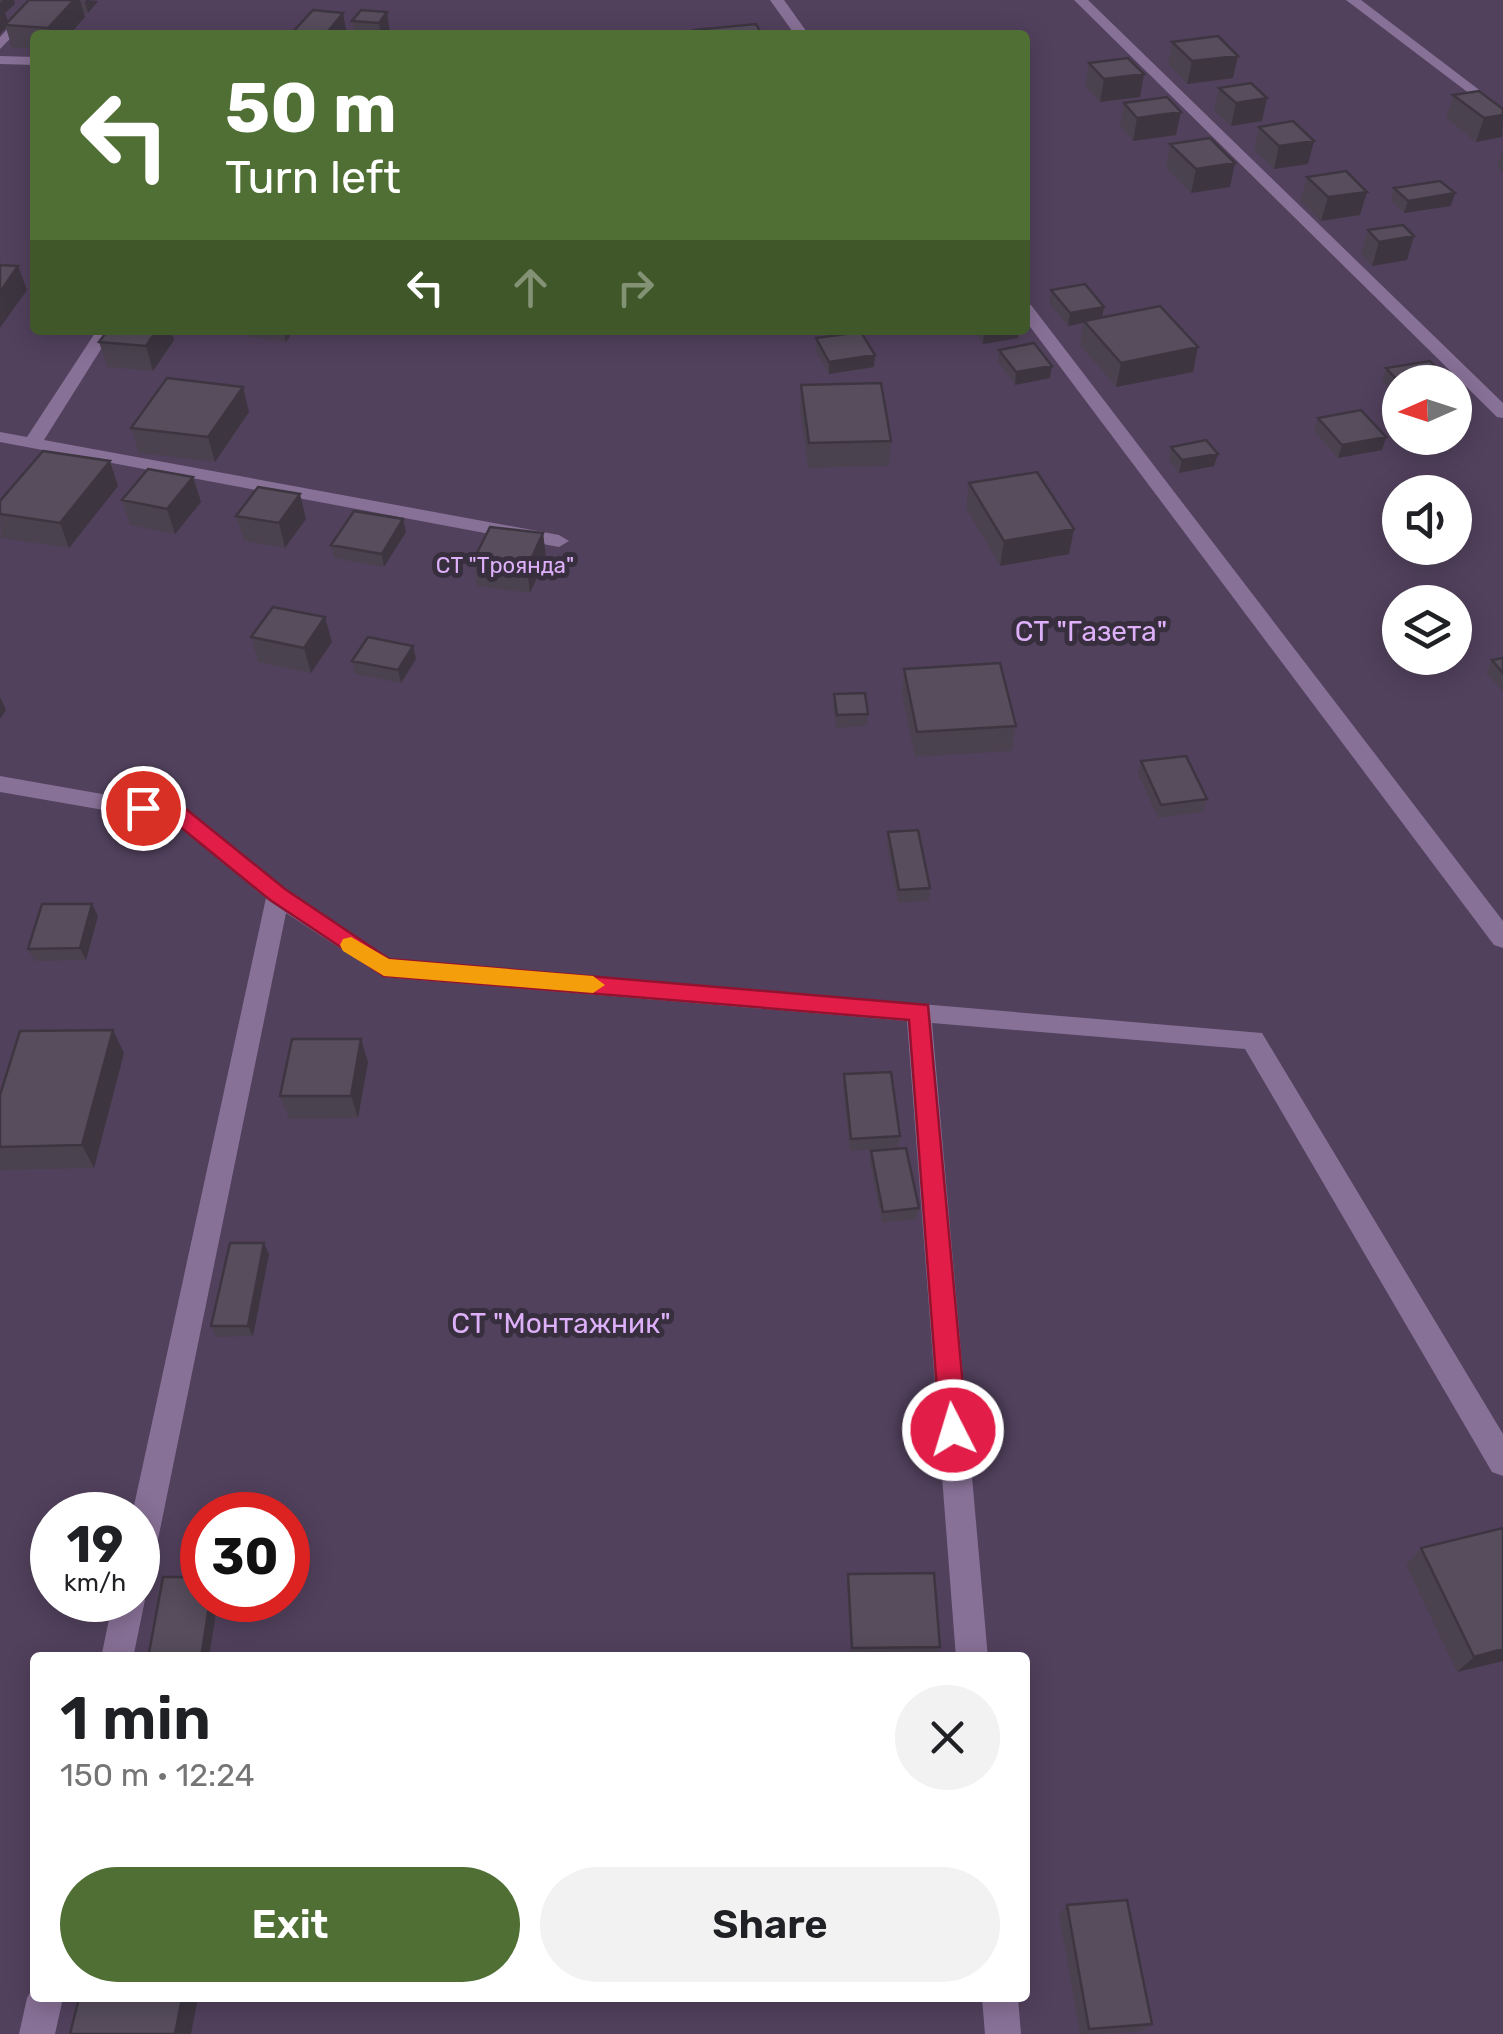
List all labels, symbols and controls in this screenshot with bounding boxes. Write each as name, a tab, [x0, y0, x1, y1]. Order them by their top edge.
text: 50 m	[225, 67, 397, 150]
icon: left	[60, 70, 190, 200]
text: Turn left	[225, 151, 401, 204]
icon: left	[398, 260, 453, 315]
icon: ahead	[503, 260, 558, 315]
icon: right	[608, 260, 663, 315]
north arrow	[1382, 365, 1472, 455]
map controls	[1382, 365, 1472, 675]
button: sound	[1382, 475, 1472, 565]
park label: СТ "Троянда"	[436, 552, 574, 579]
button: layers	[1382, 585, 1472, 675]
park label: СТ "Газета"	[1015, 615, 1167, 648]
pin	[101, 766, 186, 851]
icon: arrive	[116, 781, 171, 836]
park label: СТ "Монтажник"	[451, 1307, 671, 1340]
position arrow	[901, 1378, 1005, 1482]
speed limit sign: 30	[180, 1492, 310, 1622]
text: 19	[67, 1515, 123, 1575]
text: km/h	[64, 1568, 126, 1597]
text: 1 min	[60, 1683, 211, 1754]
button: close	[895, 1685, 1000, 1790]
text: 150 m · 12:24	[60, 1756, 255, 1794]
button: Exit	[60, 1867, 520, 1982]
button: Share	[540, 1867, 1000, 1982]

